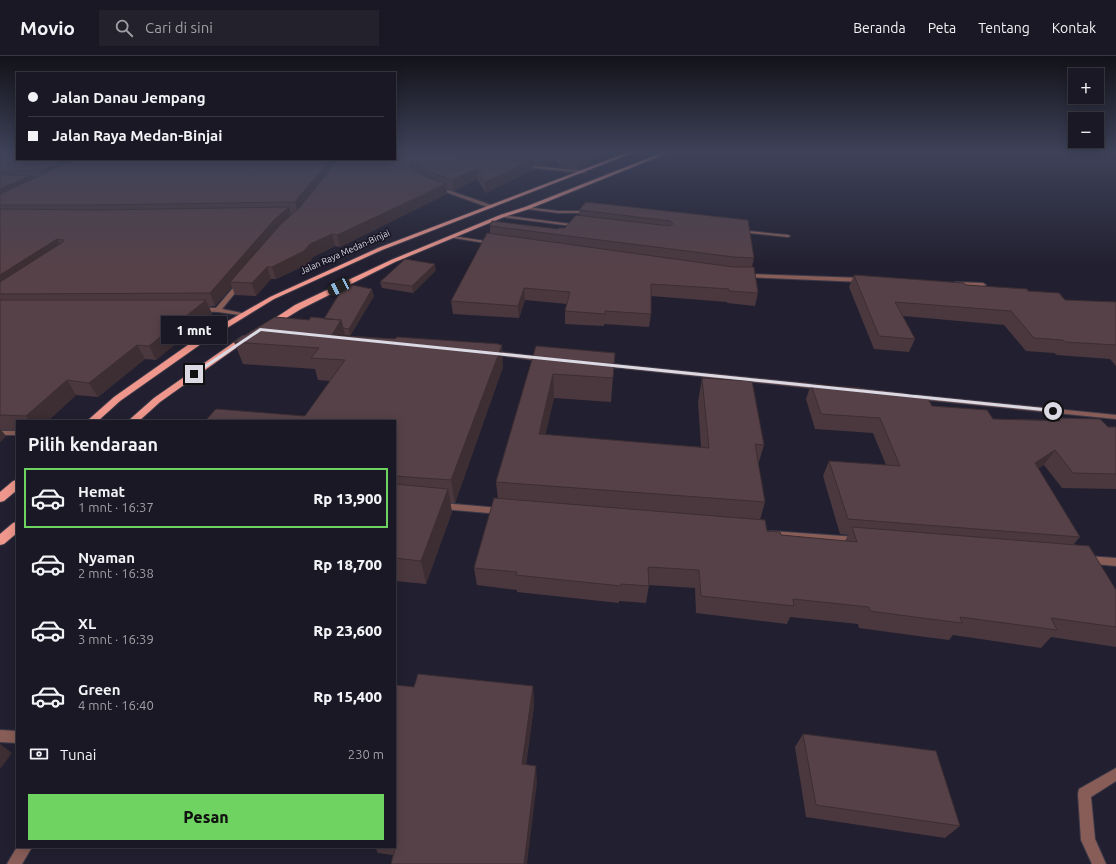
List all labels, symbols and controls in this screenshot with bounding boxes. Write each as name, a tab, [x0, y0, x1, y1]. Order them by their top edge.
search box	[99, 10, 379, 46]
text: Movio	[20, 17, 75, 39]
icon: search	[113, 17, 135, 39]
text: Cari di sini	[145, 19, 213, 36]
text: Beranda	[853, 20, 906, 36]
text: Peta	[928, 20, 956, 36]
text: Tentang	[978, 20, 1030, 36]
text: Kontak	[1052, 20, 1096, 36]
map controls	[1068, 68, 1104, 148]
button: +	[1068, 68, 1104, 104]
text: Jalan Danau Jempang	[52, 89, 206, 106]
button: −	[1068, 112, 1104, 148]
text: Jalan Raya Medan-Binjai	[52, 127, 222, 144]
street label: Jalan Raya Medan-Binjai	[299, 228, 391, 276]
car	[326, 276, 352, 298]
callout: 1 mnt	[161, 316, 227, 344]
text: 1 mnt	[176, 323, 212, 337]
route end	[185, 365, 203, 383]
route start	[1044, 402, 1062, 420]
text: Pilih kendaraan	[28, 434, 158, 454]
icon: car	[30, 480, 66, 516]
text: Hemat	[78, 483, 125, 500]
text: Rp 13,900	[313, 490, 382, 507]
text: 1 mnt · 16:37	[78, 500, 154, 514]
icon: car	[30, 546, 66, 582]
text: Nyaman	[78, 549, 135, 566]
text: Rp 18,700	[313, 556, 382, 573]
text: 2 mnt · 16:38	[78, 566, 154, 580]
icon: car	[30, 612, 66, 648]
text: XL	[78, 615, 96, 632]
text: Rp 23,600	[313, 622, 382, 639]
text: 3 mnt · 16:39	[78, 632, 154, 646]
icon: car	[30, 678, 66, 714]
text: Green	[78, 681, 120, 698]
text: Rp 15,400	[313, 688, 382, 705]
text: 4 mnt · 16:40	[78, 698, 154, 712]
icon: cash	[28, 743, 50, 765]
text: Tunai	[60, 746, 96, 763]
text: 230 m	[348, 747, 384, 761]
button: Pesan	[28, 794, 384, 840]

